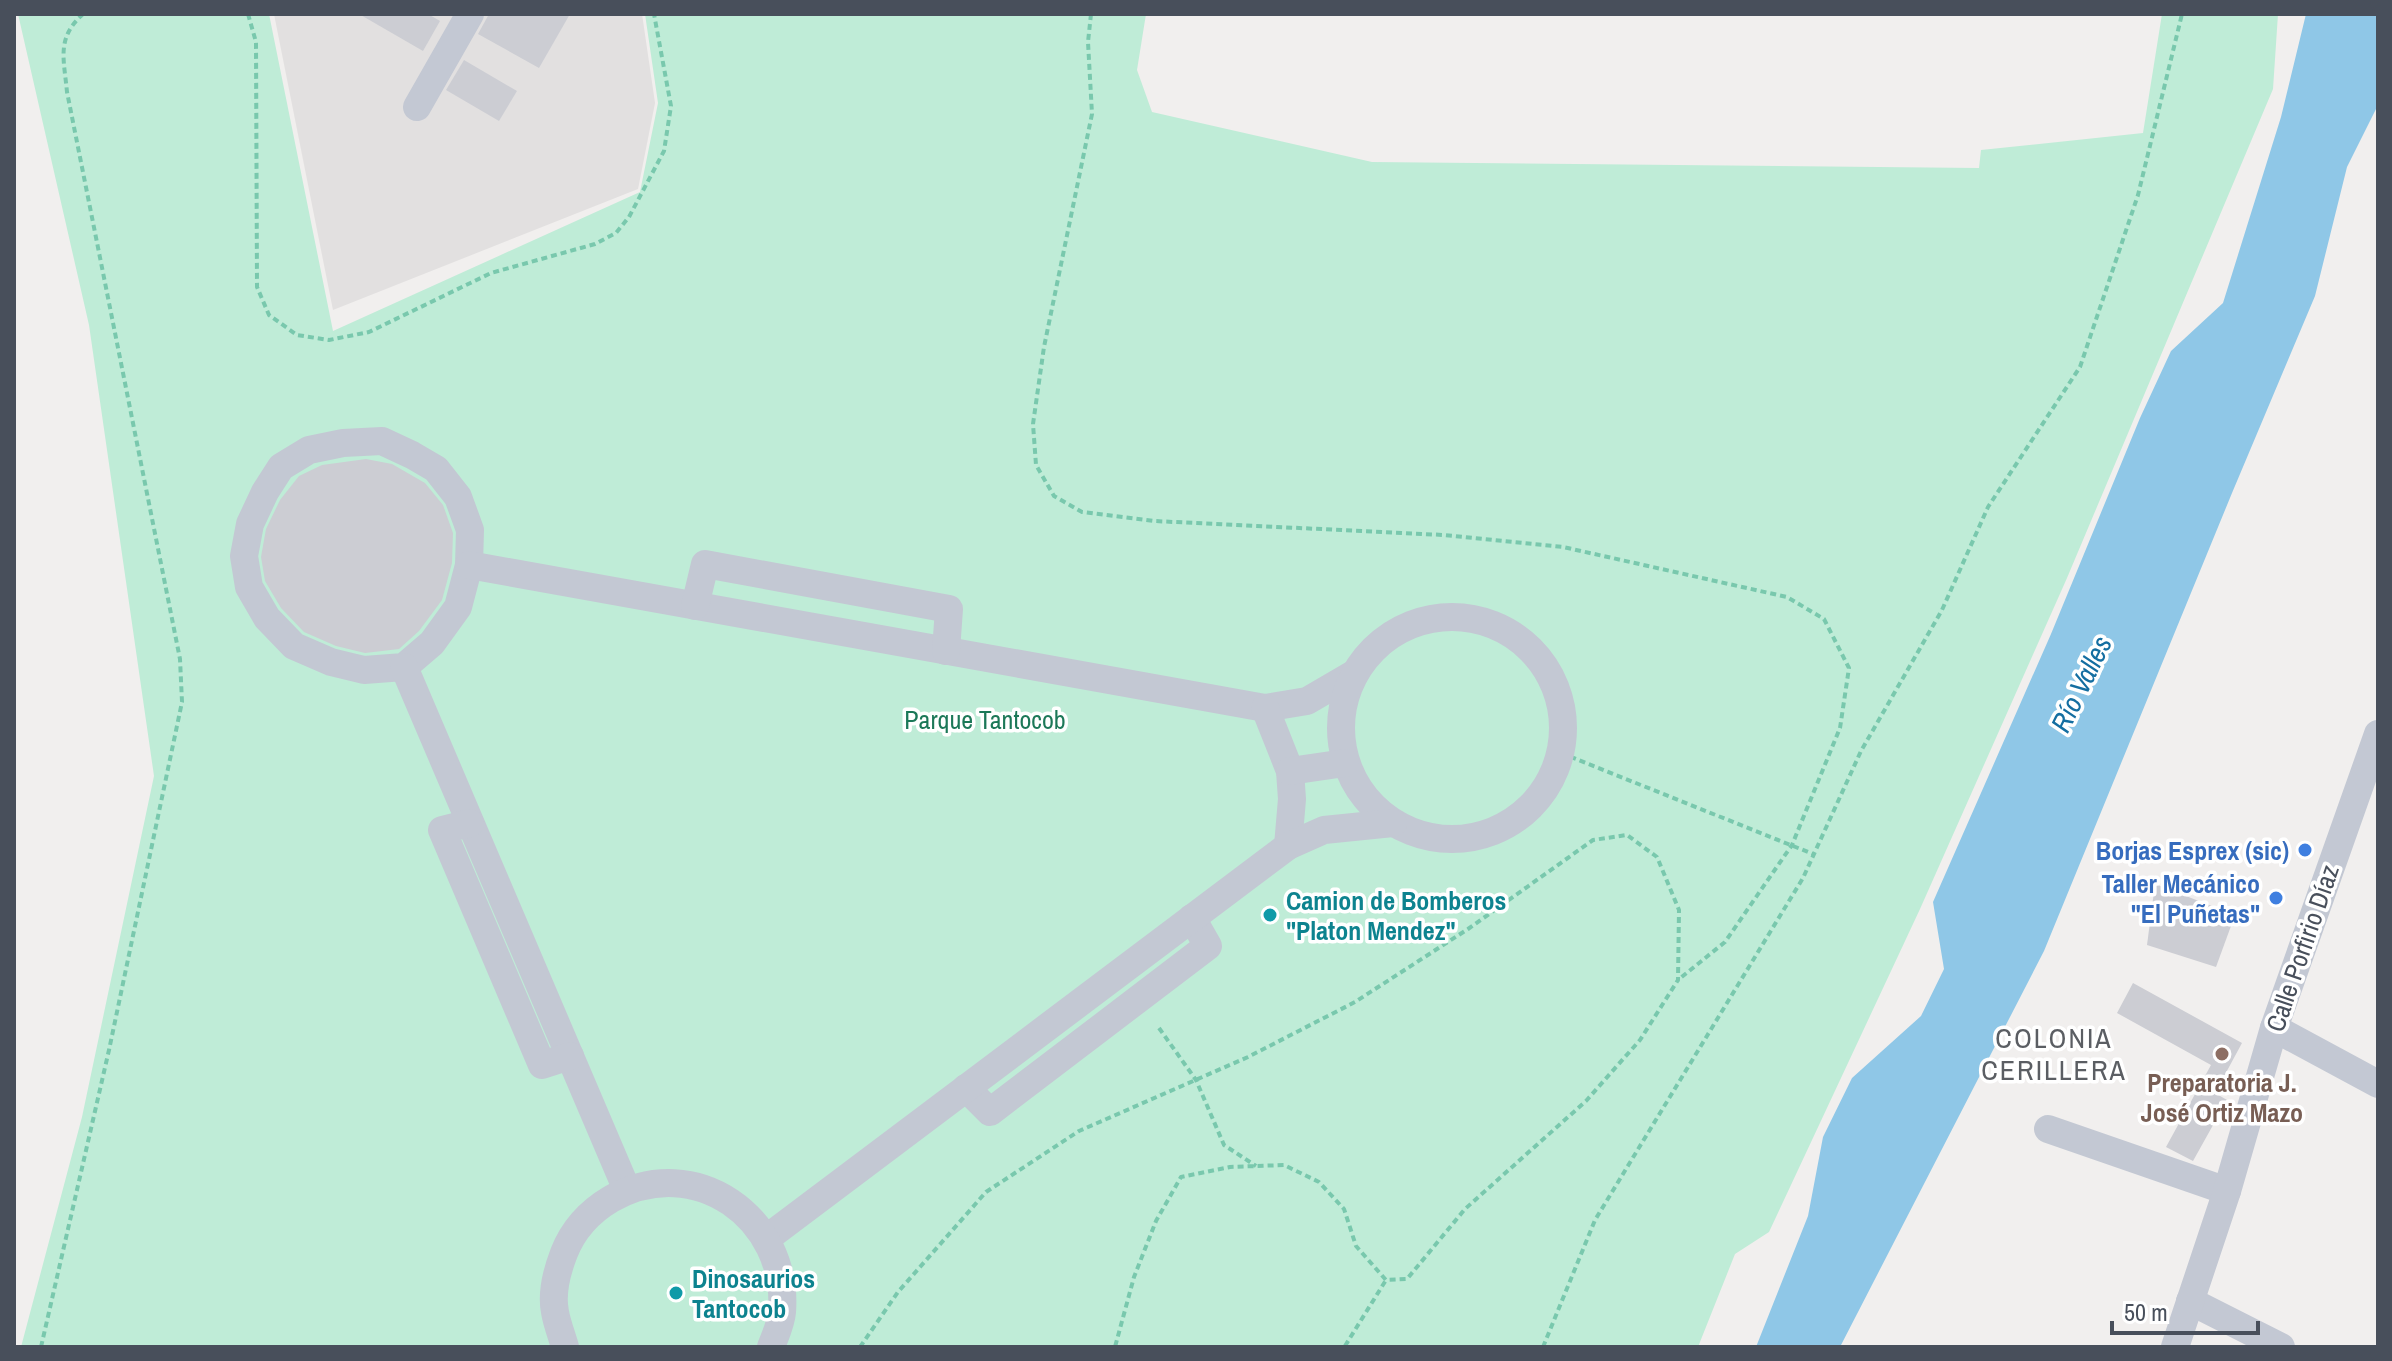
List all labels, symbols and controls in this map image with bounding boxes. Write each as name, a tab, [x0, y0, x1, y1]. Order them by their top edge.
water label: Río Valles	[2041, 630, 2121, 738]
park label: Parque Tantocob	[904, 702, 1066, 737]
place label: Borjas Esprex (sic)	[2096, 833, 2289, 868]
marker: Borjas Esprex (sic)	[2296, 841, 2314, 859]
street label: Calle Porfirio Díaz	[2257, 860, 2347, 1036]
place label: Taller Mecánico "El Puñetas"	[2102, 866, 2260, 931]
place label: Camion de Bomberos "Platon Mendez"	[1286, 883, 1506, 948]
marker: Taller Mecánico "El Puñetas"	[2267, 889, 2285, 907]
marker: Camion de Bomberos "Platon Mendez"	[1261, 906, 1279, 924]
district label: COLONIA CERILLERA	[1981, 1019, 2127, 1089]
marker: Preparatoria J. José Ortiz Mazo	[2213, 1045, 2231, 1063]
place label: Preparatoria J. José Ortiz Mazo	[2141, 1065, 2303, 1130]
place label: Dinosaurios Tantocob	[692, 1261, 815, 1326]
marker: Dinosaurios Tantocob	[667, 1284, 685, 1302]
scale bar	[2112, 1285, 2258, 1335]
text: 50 m	[2124, 1296, 2168, 1328]

